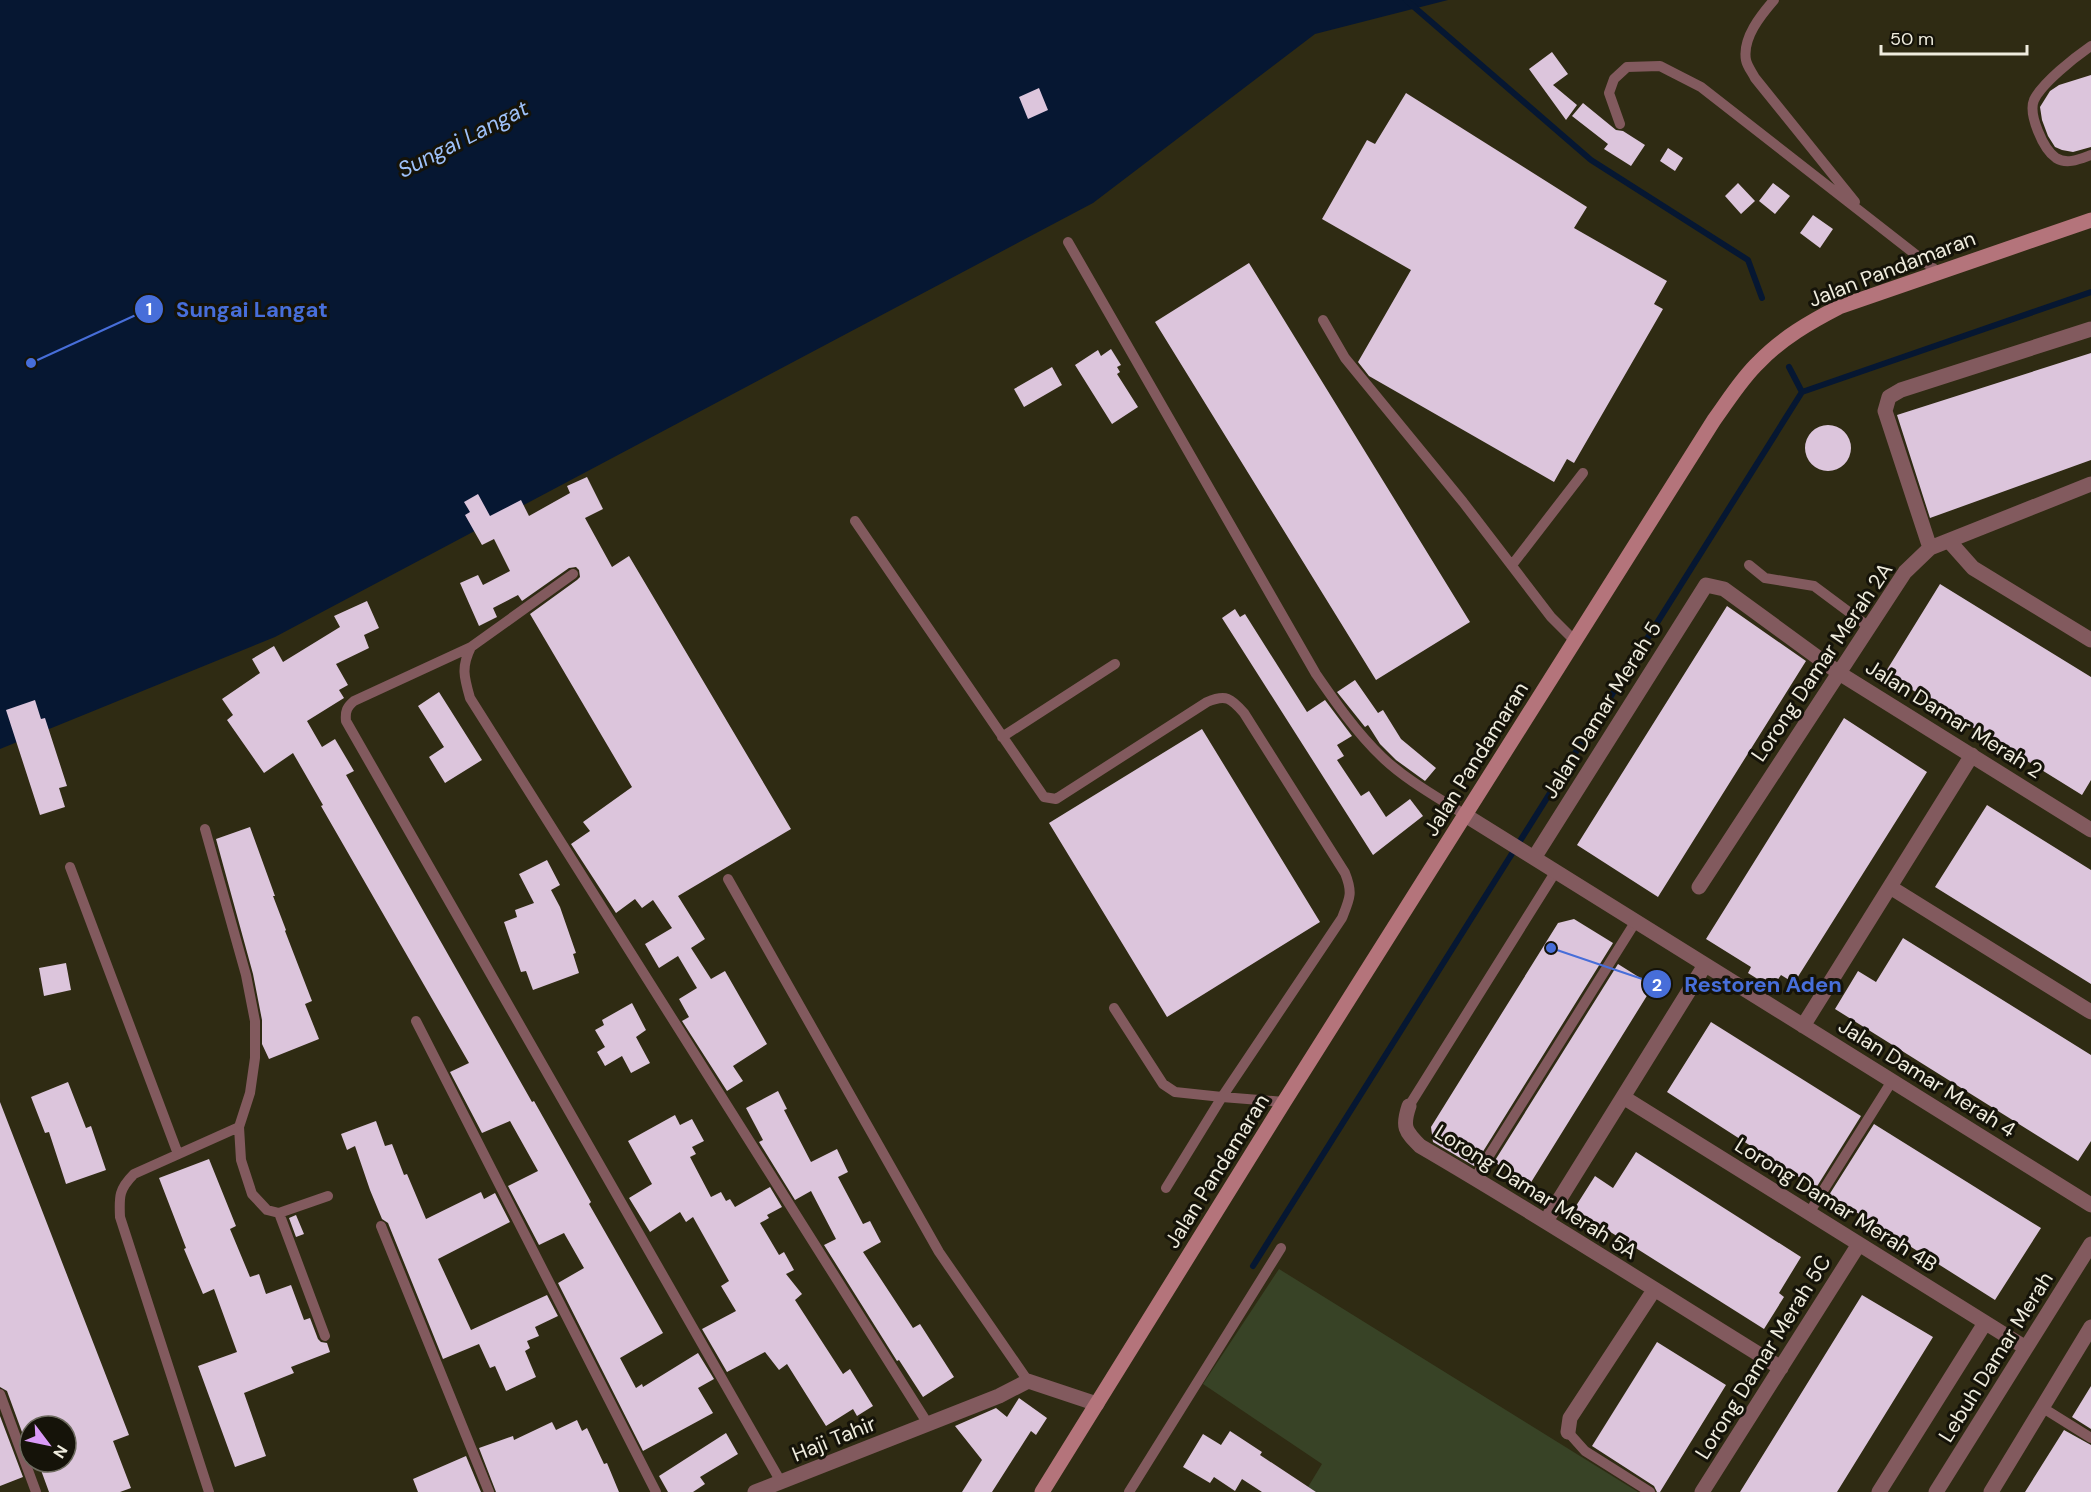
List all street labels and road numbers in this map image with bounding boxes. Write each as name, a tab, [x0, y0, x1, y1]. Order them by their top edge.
street label: Jalan Pandamaran	[1804, 224, 1980, 314]
street label: Lorong Damar Merah 2A	[1745, 557, 1899, 767]
street label: Jalan Damar Merah 5	[1536, 616, 1668, 804]
street label: Jalan Damar Merah 2	[1860, 653, 2048, 785]
street label: Jalan Pandamaran	[1417, 677, 1535, 841]
street label: Jalan Damar Merah 4	[1833, 1012, 2021, 1144]
street label: Jalan Pandamaran	[1158, 1089, 1276, 1253]
street label: Lorong Damar Merah 5A	[1429, 1118, 1643, 1266]
street label: Lorong Damar Merah 4B	[1730, 1131, 1942, 1279]
street label: Lorong Damar Merah 5C	[1689, 1250, 1837, 1464]
street label: Lebuh Damar Merah	[1932, 1267, 2060, 1447]
street label: Haji Tahir	[788, 1409, 880, 1468]

